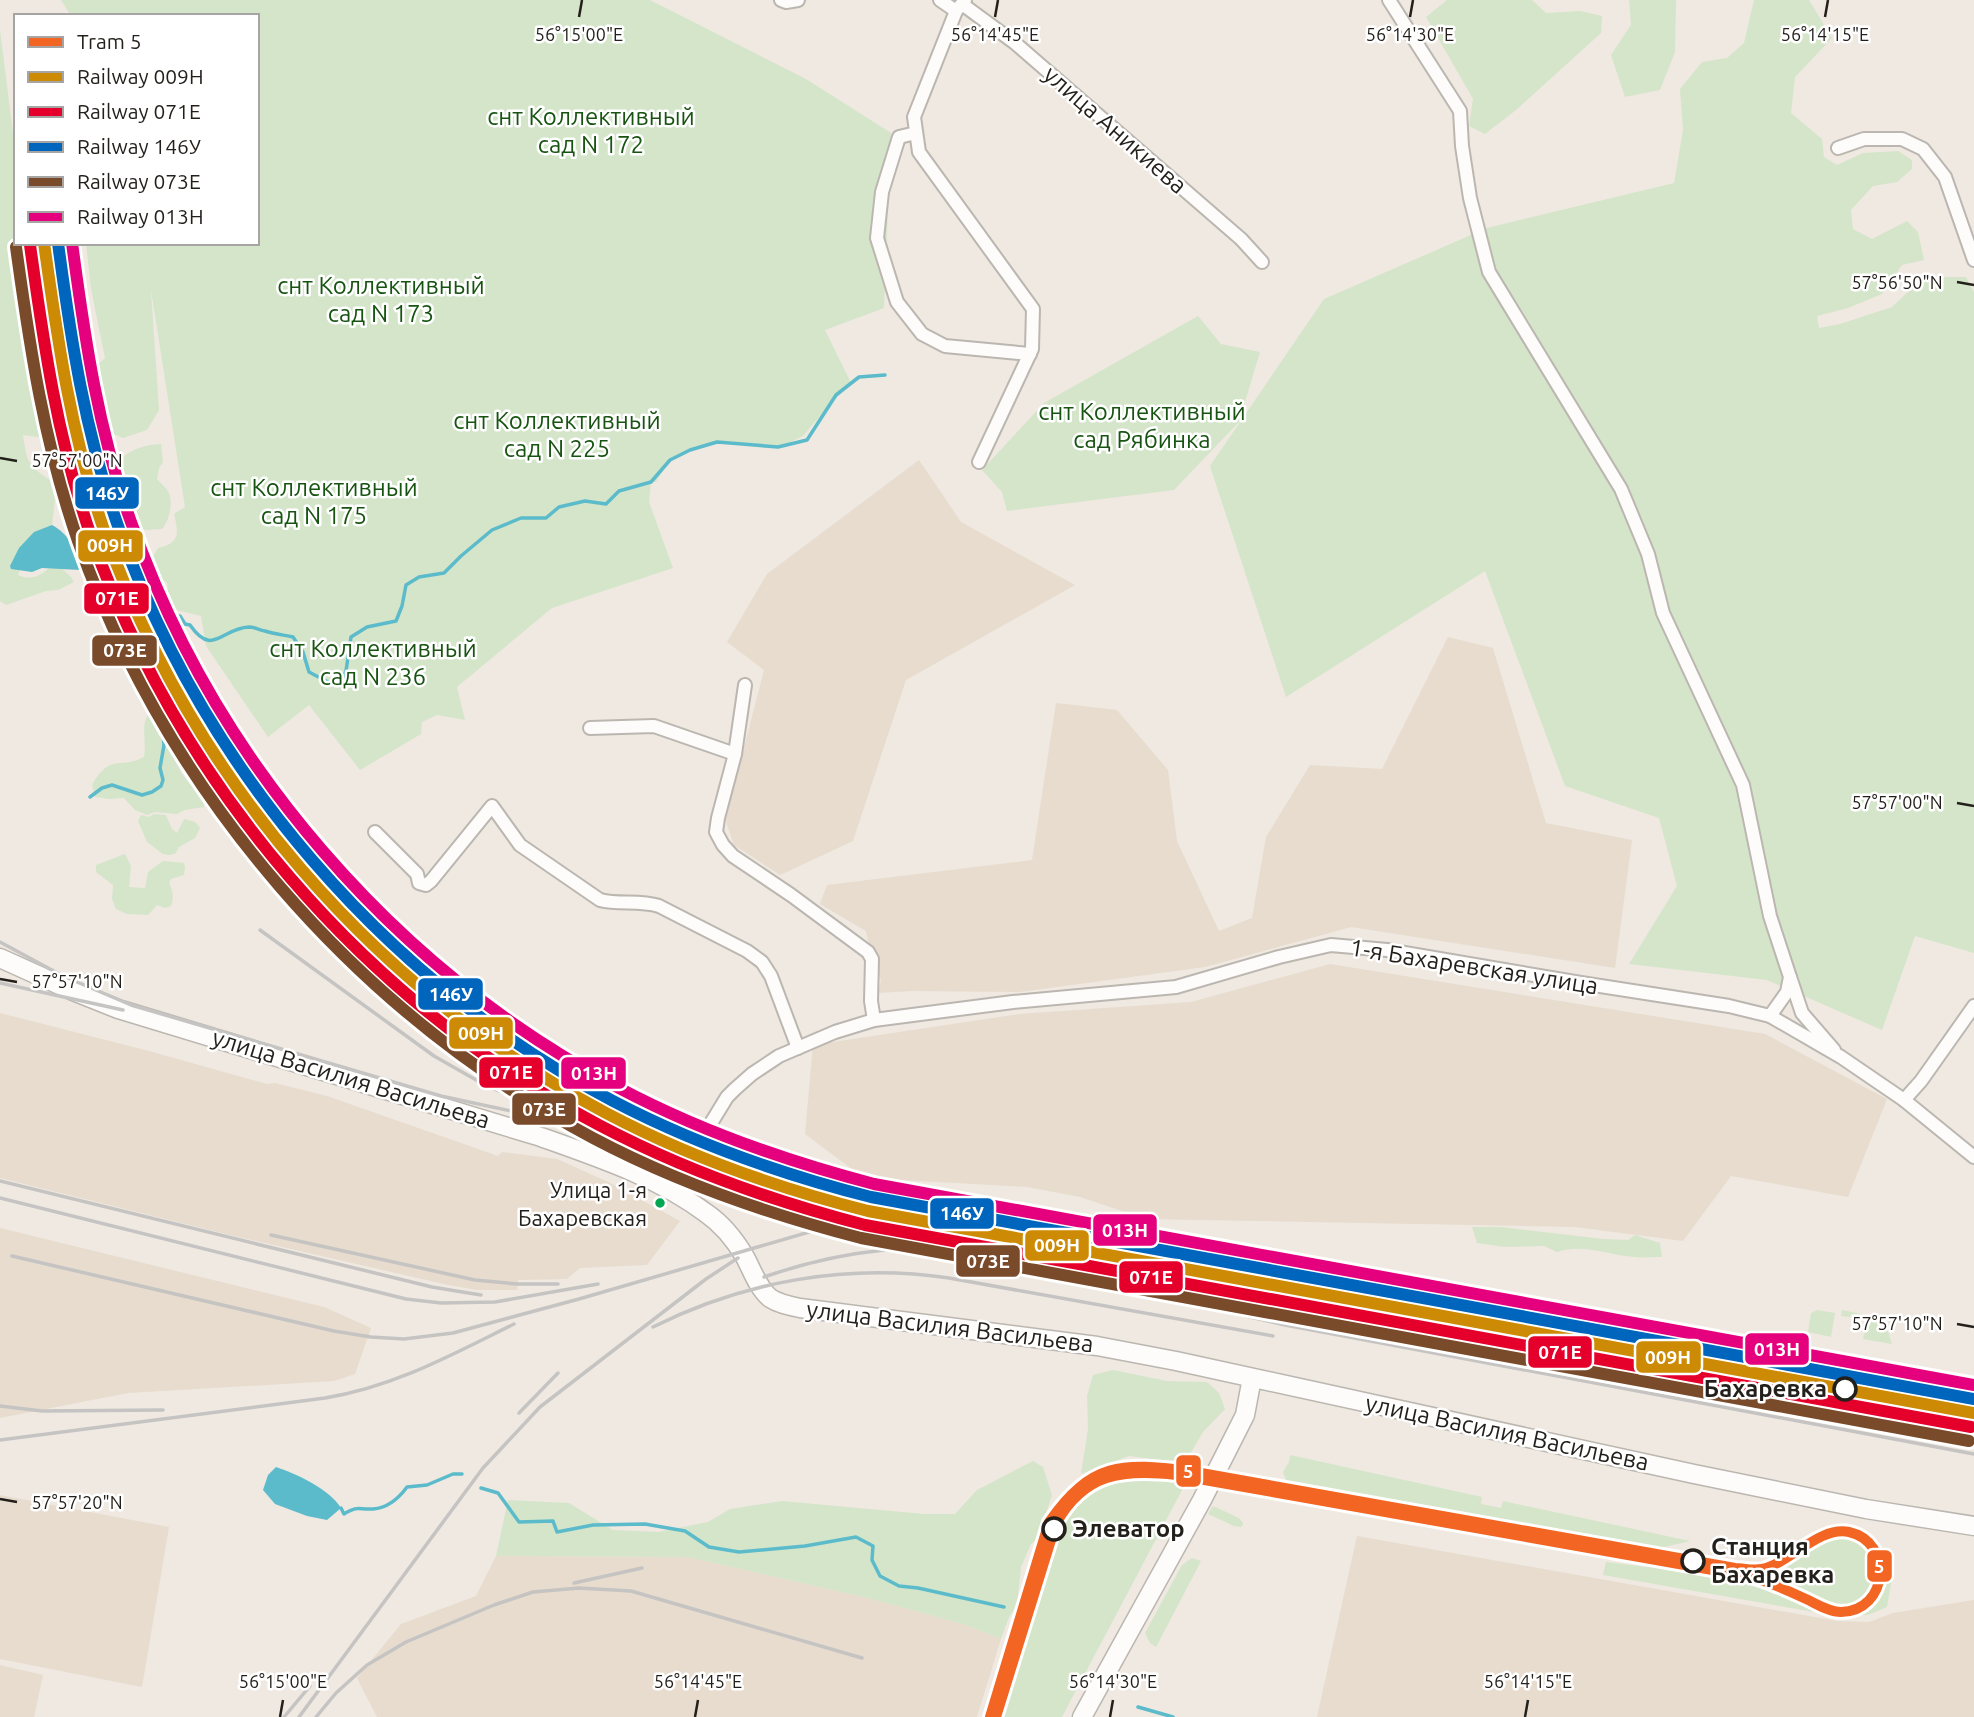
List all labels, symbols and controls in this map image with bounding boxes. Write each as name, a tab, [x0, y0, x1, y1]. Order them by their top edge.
legend	[14, 14, 259, 245]
text: 56°15'00"E	[535, 24, 623, 44]
text: 56°14'45"E	[951, 24, 1039, 44]
text: 56°14'30"E	[1366, 24, 1454, 44]
text: 56°14'15"E	[1781, 24, 1869, 44]
text: Tram 5	[77, 29, 141, 53]
street label: улица Аникиева	[1038, 60, 1192, 199]
text: Railway 009Н	[77, 64, 204, 88]
text: Railway 071Е	[77, 99, 201, 123]
park label: снт Коллективный сад N 172	[487, 103, 695, 158]
text: Railway 146У	[77, 134, 201, 158]
text: Railway 073Е	[77, 169, 201, 193]
text: Railway 013Н	[77, 204, 204, 228]
park label: снт Коллективный сад N 173	[277, 272, 485, 327]
text: 57°56'50"N	[1851, 272, 1943, 292]
park label: снт Коллективный сад Рябинка	[1038, 398, 1246, 453]
park label: снт Коллективный сад N 225	[453, 407, 661, 462]
text: 57°57'00"N	[31, 450, 123, 470]
park label: снт Коллективный сад N 175	[210, 474, 418, 529]
line badge: 146У	[74, 476, 140, 510]
text: 146У	[85, 482, 129, 504]
line badge: 009Н	[77, 529, 144, 563]
text: 009Н	[87, 534, 133, 556]
line badge: 071Е	[83, 582, 150, 615]
text: 071Е	[95, 587, 139, 609]
line badge: 073Е	[91, 634, 158, 667]
park label: снт Коллективный сад N 236	[269, 635, 477, 690]
text: 073Е	[103, 639, 147, 661]
text: 57°57'00"N	[1851, 792, 1943, 812]
street label: 1-я Бахаревская улица	[1348, 934, 1600, 999]
text: 57°57'10"N	[31, 971, 123, 991]
line badge: 146У	[417, 977, 484, 1011]
text: 146У	[429, 983, 473, 1005]
line badge: 009Н	[448, 1016, 514, 1050]
text: 009Н	[458, 1022, 504, 1044]
street label: улица Василия Васильева	[209, 1023, 493, 1134]
line badge: 071Е	[478, 1056, 544, 1089]
line badge: 013Н	[560, 1056, 627, 1090]
text: 071Е	[489, 1061, 533, 1083]
text: 013Н	[571, 1062, 617, 1084]
line badge: 073Е	[511, 1092, 577, 1126]
text: 073Е	[522, 1098, 566, 1120]
place label: Улица 1-я Бахаревская	[518, 1177, 647, 1230]
marker: Улица 1-я Бахаревская	[653, 1196, 667, 1210]
line badge: 146У	[929, 1197, 995, 1230]
text: 146У	[940, 1202, 984, 1224]
line badge: 013Н	[1092, 1213, 1158, 1247]
text: 013Н	[1102, 1219, 1148, 1241]
line badge: 009Н	[1024, 1229, 1090, 1262]
text: 009Н	[1034, 1234, 1080, 1256]
line badge: 073Е	[955, 1244, 1021, 1278]
text: 073Е	[966, 1250, 1010, 1272]
line badge: 071Е	[1118, 1260, 1184, 1294]
text: 071Е	[1129, 1266, 1173, 1288]
street label: улица Василия Васильева	[805, 1295, 1095, 1358]
text: 57°57'10"N	[1851, 1313, 1943, 1333]
line badge: 013Н	[1744, 1332, 1810, 1366]
line badge: 071Е	[1527, 1335, 1593, 1369]
text: 013Н	[1754, 1338, 1800, 1360]
line badge: 009Н	[1635, 1340, 1702, 1374]
text: 071Е	[1538, 1341, 1582, 1363]
text: 009Н	[1645, 1346, 1691, 1368]
place label: Бахаревка	[1704, 1375, 1827, 1402]
marker: Бахаревка	[1833, 1377, 1857, 1401]
street label: улица Василия Васильева	[1363, 1389, 1651, 1476]
line badge: 5	[1175, 1454, 1202, 1488]
text: 5	[1183, 1460, 1193, 1482]
text: 57°57'20"N	[31, 1492, 123, 1512]
place label: Элеватор	[1072, 1515, 1185, 1542]
marker: Элеватор	[1042, 1517, 1066, 1541]
place label: Станция Бахаревка	[1711, 1533, 1834, 1588]
marker: Станция Бахаревка	[1681, 1549, 1705, 1573]
line badge: 5	[1866, 1549, 1893, 1583]
text: 5	[1874, 1555, 1884, 1577]
text: 56°15'00"E	[239, 1671, 327, 1691]
text: 56°14'45"E	[654, 1671, 742, 1691]
text: 56°14'30"E	[1069, 1671, 1157, 1691]
text: 56°14'15"E	[1484, 1671, 1572, 1691]

